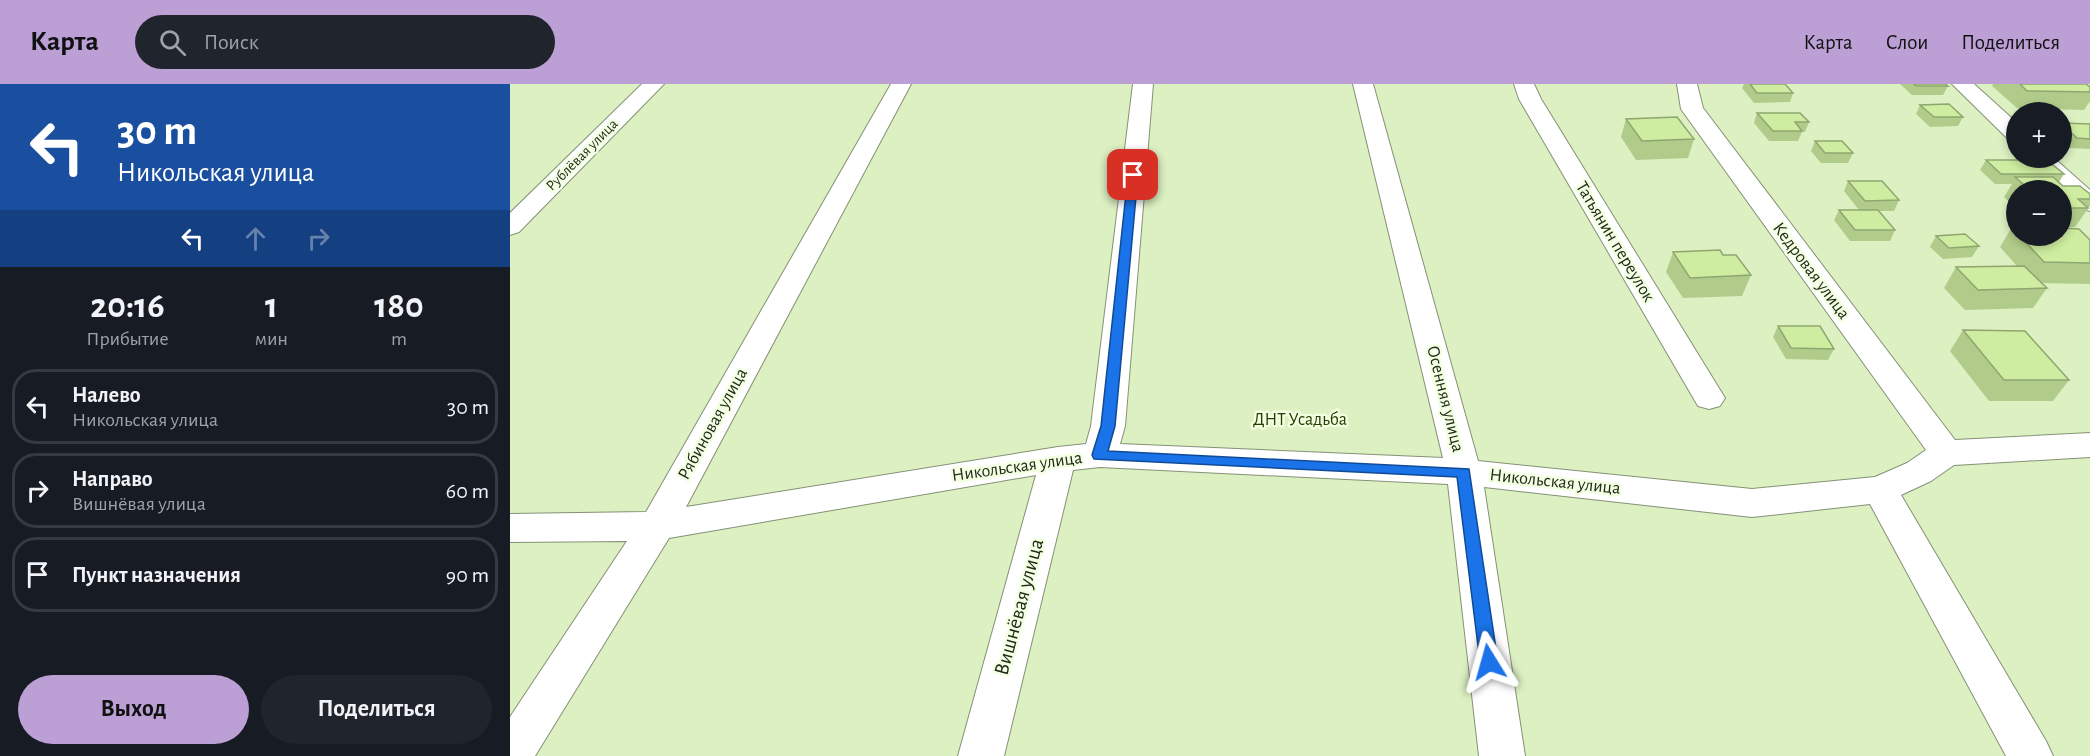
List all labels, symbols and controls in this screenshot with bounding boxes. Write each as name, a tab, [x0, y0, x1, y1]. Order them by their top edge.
search box	[135, 15, 555, 69]
icon: search	[156, 26, 189, 59]
text: Карта	[30, 28, 99, 56]
text: Поиск	[204, 31, 259, 53]
text: Карта	[1803, 32, 1853, 53]
text: Слои	[1886, 32, 1928, 53]
text: Поделиться	[1961, 32, 2060, 53]
map controls	[2006, 102, 2072, 246]
button: +	[2006, 102, 2072, 168]
icon: left	[18, 108, 96, 186]
text: 30 m	[117, 110, 197, 152]
street label: Рублёвая улица	[543, 116, 621, 194]
pin	[1107, 149, 1158, 200]
icon: arrive	[1116, 158, 1149, 191]
text: Никольская улица	[117, 159, 314, 186]
street label: Татьянин переулок	[1572, 179, 1658, 306]
button: −	[2006, 180, 2072, 246]
street label: Кедровая улица	[1769, 219, 1853, 323]
icon: left	[176, 222, 209, 255]
icon: ahead	[239, 222, 272, 255]
icon: right	[302, 222, 335, 255]
text: 20:16	[90, 288, 165, 324]
text: 1	[265, 288, 278, 324]
text: 180	[374, 288, 424, 324]
text: Прибытие	[86, 329, 169, 349]
text: мин	[255, 329, 288, 349]
text: m	[391, 329, 407, 349]
street label: Осенняя улица	[1423, 344, 1467, 454]
street label: Рябиновая улица	[674, 365, 751, 483]
text: Налево	[72, 384, 141, 406]
icon: left	[21, 390, 54, 423]
text: 30 m	[447, 396, 489, 418]
text: Никольская улица	[72, 410, 218, 430]
park label: ДНТ Усадьба	[1253, 410, 1347, 429]
street label: Никольская улица	[951, 449, 1083, 485]
street label: Никольская улица	[1489, 466, 1621, 498]
text: Направо	[72, 468, 153, 490]
icon: right	[21, 474, 54, 507]
text: 60 m	[446, 480, 489, 502]
text: Вишнёвая улица	[72, 494, 206, 514]
street label: Вишнёвая улица	[991, 536, 1047, 678]
icon: arrive	[21, 558, 54, 591]
text: Пункт назначения	[72, 564, 241, 586]
text: 90 m	[446, 564, 489, 586]
position arrow	[1457, 630, 1521, 694]
button: Выход	[18, 675, 249, 744]
button: Поделиться	[261, 675, 492, 744]

